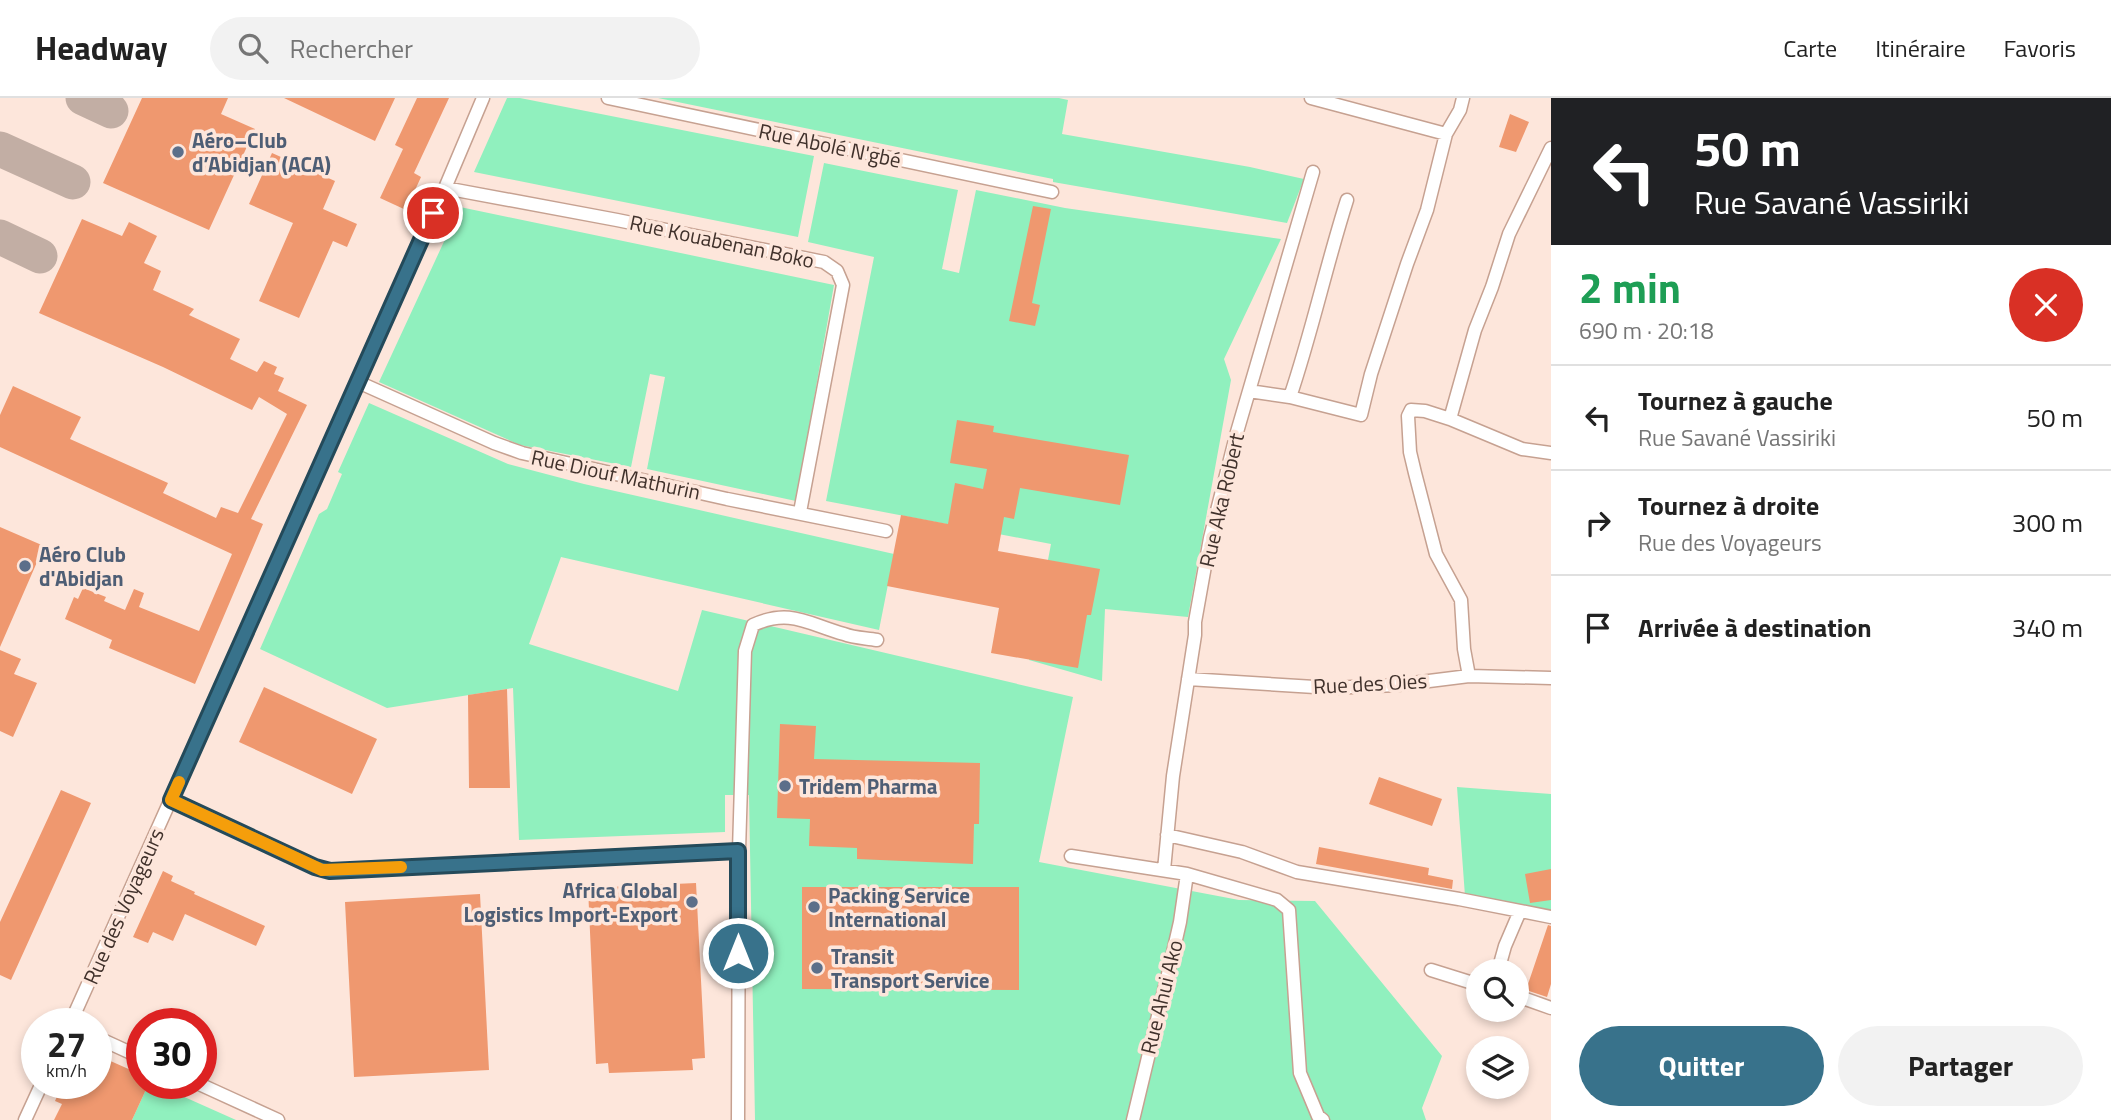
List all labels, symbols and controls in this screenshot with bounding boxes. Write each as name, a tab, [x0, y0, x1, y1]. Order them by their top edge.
search box	[210, 17, 700, 80]
text: Headway	[35, 23, 168, 73]
icon: search	[234, 29, 272, 67]
text: Rechercher	[290, 29, 413, 68]
text: Carte	[1783, 30, 1837, 66]
text: Itinéraire	[1875, 30, 1966, 66]
text: Favoris	[2004, 30, 2076, 66]
text: 50 m	[1694, 110, 1801, 185]
street label: Rue Abolé N'gbé	[756, 114, 904, 176]
place label: Aéro–Club d’Abidjan (ACA)	[192, 124, 331, 180]
icon: left	[1579, 126, 1670, 217]
marker: Aéro–Club d’Abidjan (ACA)	[170, 144, 186, 160]
text: Rue Savané Vassiriki	[1694, 178, 1970, 226]
pin	[403, 183, 463, 243]
icon: arrive	[414, 194, 452, 232]
street label: Rue Kouabenan Boko	[627, 206, 817, 276]
text: 2 min	[1579, 255, 1681, 319]
button: close	[2009, 268, 2083, 342]
text: 690 m · 20:18	[1579, 313, 1714, 348]
text: Tournez à gauche	[1638, 381, 1833, 420]
text: 50 m	[2026, 398, 2083, 437]
icon: left	[1579, 399, 1617, 437]
text: Rue Savané Vassiriki	[1638, 420, 1836, 455]
street label: Rue Aka Robert	[1190, 429, 1252, 570]
street label: Rue Diouf Mathurin	[528, 440, 704, 508]
text: Tournez à droite	[1638, 486, 1819, 525]
text: 300 m	[2012, 503, 2083, 542]
icon: right	[1579, 504, 1617, 542]
text: Rue des Voyageurs	[1638, 525, 1822, 560]
place label: Aéro Club d'Abidjan	[39, 538, 126, 594]
marker: Aéro Club d'Abidjan	[17, 558, 33, 574]
text: Arrivée à destination	[1638, 608, 1872, 647]
text: 340 m	[2012, 608, 2083, 647]
icon: arrive	[1579, 609, 1617, 647]
street label: Rue des Oies	[1312, 664, 1428, 702]
place label: Tridem Pharma	[799, 770, 938, 802]
marker: Tridem Pharma	[777, 778, 793, 794]
street label: Rue des Voyageurs	[74, 823, 172, 989]
place label: Africa Global Logistics Import-Export	[464, 874, 678, 930]
place label: Packing Service International	[828, 879, 970, 935]
marker: Africa Global Logistics Import-Export	[684, 894, 700, 910]
marker: Packing Service International	[806, 899, 822, 915]
position arrow	[701, 916, 775, 990]
street label: Rue Ahui Ako	[1131, 936, 1191, 1058]
place label: Transit Transport Service	[831, 940, 990, 996]
map controls	[1466, 959, 1529, 1099]
button: search	[1466, 959, 1529, 1022]
marker: Transit Transport Service	[809, 960, 825, 976]
speed limit sign: 30	[126, 1008, 217, 1099]
text: 27	[47, 1017, 86, 1071]
button: Quitter	[1579, 1026, 1824, 1106]
button: Partager	[1838, 1026, 2083, 1106]
button: layers	[1466, 1036, 1529, 1099]
text: km/h	[46, 1057, 87, 1084]

